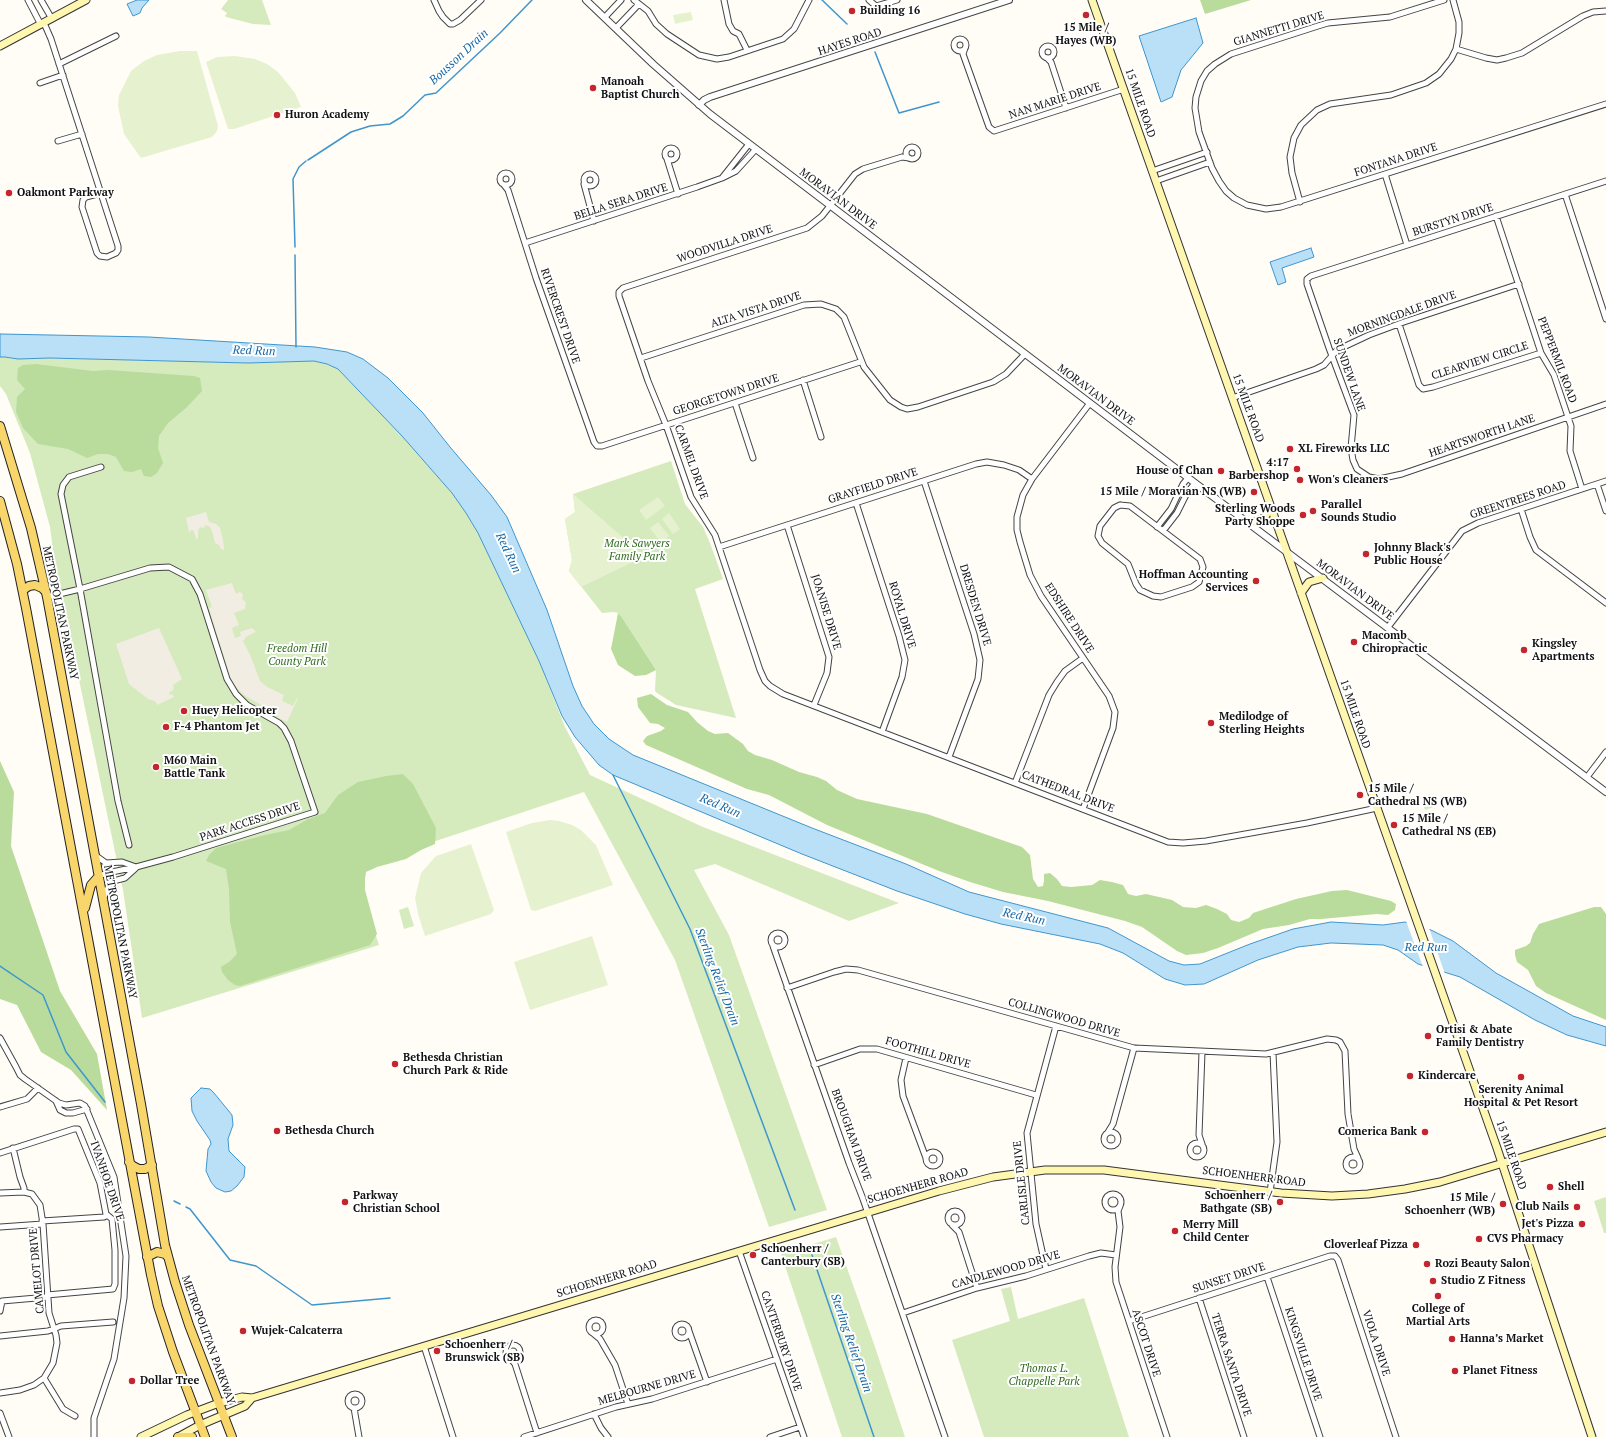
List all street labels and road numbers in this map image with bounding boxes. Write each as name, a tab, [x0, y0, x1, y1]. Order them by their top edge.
street label: GIANNETTI DRIVE	[1232, 9, 1326, 49]
street label: HAYES ROAD	[817, 26, 883, 58]
street label: 15 MILE ROAD	[1122, 67, 1158, 139]
street label: NAN MARIE DRIVE	[1007, 80, 1103, 122]
street label: FONTANA DRIVE	[1353, 140, 1439, 180]
street label: MORAVIAN DRIVE	[797, 166, 879, 232]
street label: BELLA SERA DRIVE	[573, 181, 669, 223]
street label: BURSTYN DRIVE	[1411, 201, 1495, 239]
street label: WOODVILLA DRIVE	[676, 222, 774, 266]
street label: RIVERCREST DRIVE	[537, 267, 583, 365]
street label: MORNINGDALE DRIVE	[1346, 288, 1458, 340]
street label: ALTA VISTA DRIVE	[709, 289, 803, 331]
street label: PEPPERMIL ROAD	[1535, 315, 1579, 405]
street label: SUNDEW LANE	[1330, 337, 1368, 413]
street label: CLEARVIEW CIRCLE	[1430, 339, 1530, 383]
street label: MORAVIAN DRIVE	[1055, 362, 1137, 428]
street label: GEORGETOWN DRIVE	[671, 372, 781, 418]
street label: 15 MILE ROAD	[1229, 372, 1267, 444]
street label: HEARTSWORTH LANE	[1427, 412, 1537, 460]
street label: CARMEL DRIVE	[671, 423, 711, 501]
street label: GRAYFIELD DRIVE	[826, 465, 920, 507]
street label: GREENTREES ROAD	[1468, 478, 1568, 522]
street label: METROPOLITAN PARKWAY	[39, 545, 81, 681]
street label: MORAVIAN DRIVE	[1314, 557, 1396, 623]
street label: DRESDEN DRIVE	[956, 563, 994, 647]
street label: JOANISE DRIVE	[808, 573, 844, 651]
street label: ROYAL DRIVE	[886, 580, 918, 650]
street label: EDSHIRE DRIVE	[1042, 581, 1096, 655]
street label: 15 MILE ROAD	[1337, 678, 1373, 750]
street label: CATHEDRAL DRIVE	[1020, 768, 1116, 816]
street label: PARK ACCESS DRIVE	[198, 800, 302, 844]
street label: METROPOLITAN PARKWAY	[101, 864, 139, 1000]
street label: COLLINGWOOD DRIVE	[1007, 996, 1121, 1040]
street label: FOOTHILL DRIVE	[884, 1035, 972, 1071]
street label: BROUGHAM DRIVE	[828, 1087, 874, 1183]
street label: 15 MILE ROAD	[1493, 1119, 1529, 1191]
street label: IVANHOE DRIVE	[87, 1139, 127, 1223]
street label: CARLISLE DRIVE	[1011, 1140, 1033, 1226]
street label: SCHOENHERR ROAD	[1201, 1164, 1307, 1190]
street label: SCHOENHERR ROAD	[866, 1165, 970, 1207]
street label: CAMELOT DRIVE	[27, 1228, 47, 1314]
street label: CANDLEWOOD DRIVE	[950, 1248, 1062, 1292]
street label: SCHOENHERR ROAD	[555, 1257, 659, 1301]
street label: SUNSET DRIVE	[1191, 1260, 1267, 1296]
street label: METROPOLITAN PARKWAY	[178, 1274, 238, 1406]
street label: CANTERBURY DRIVE	[758, 1289, 804, 1393]
street label: KINGSVILLE DRIVE	[1282, 1306, 1324, 1402]
street label: ASCOT DRIVE	[1129, 1308, 1163, 1378]
street label: VIOLA DRIVE	[1359, 1308, 1393, 1378]
street label: TERRA SANTA DRIVE	[1208, 1312, 1254, 1418]
street label: MELBOURNE DRIVE	[597, 1368, 697, 1408]

